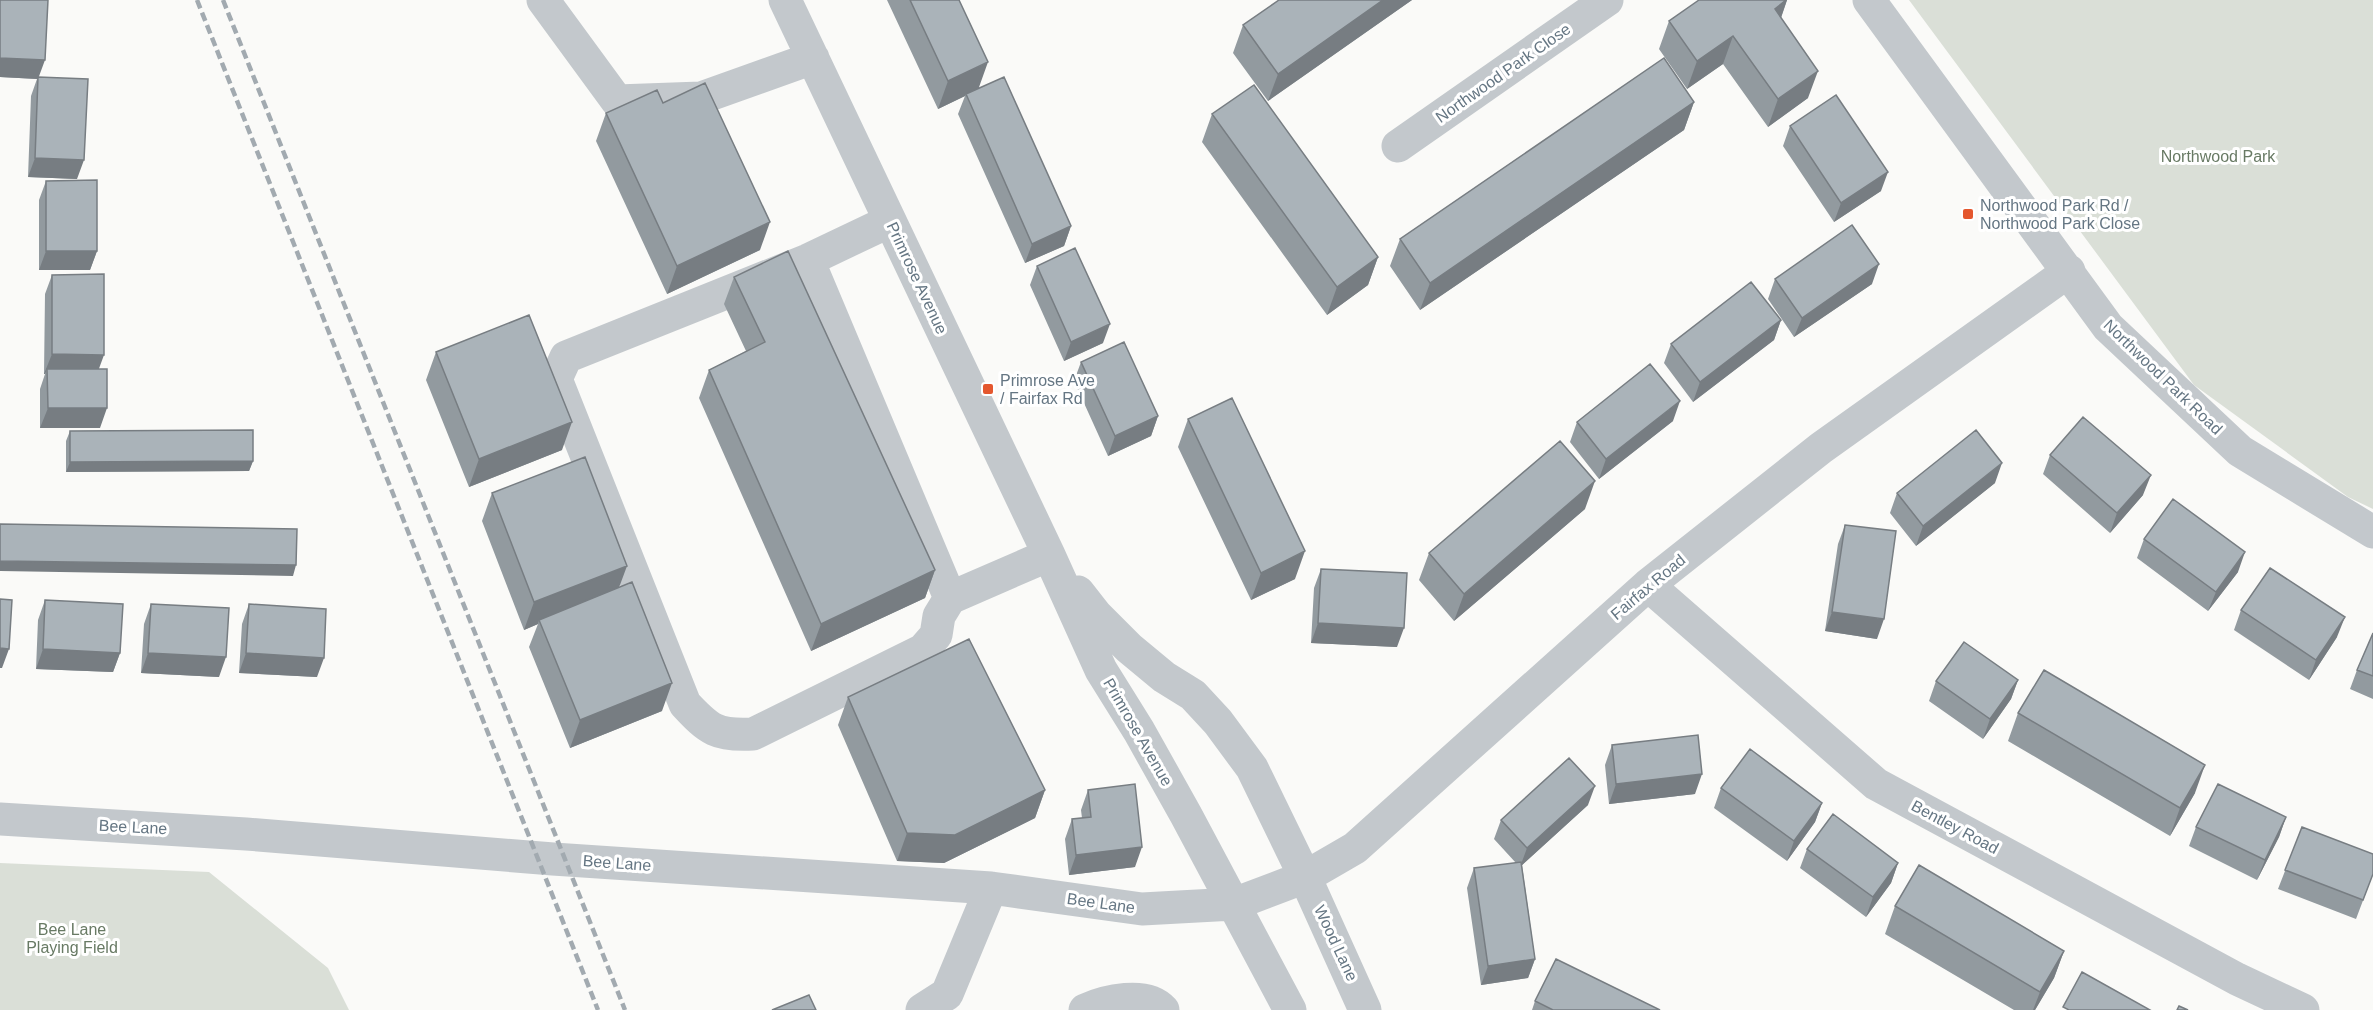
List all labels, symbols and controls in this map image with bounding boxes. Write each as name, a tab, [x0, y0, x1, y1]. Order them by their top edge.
street label: Northwood Park Close	[1433, 20, 1574, 126]
park label: Northwood Park	[2161, 148, 2276, 165]
place label: Northwood Park Rd / Northwood Park Close	[1980, 197, 2140, 232]
marker: Northwood Park Rd / Northwood Park Close	[1961, 207, 1975, 221]
street label: Primrose Avenue	[884, 219, 950, 337]
street label: Northwood Park Road	[2100, 316, 2226, 438]
place label: Primrose Ave / Fairfax Rd	[1000, 372, 1095, 407]
marker: Primrose Ave / Fairfax Rd	[981, 382, 995, 396]
street label: Fairfax Road	[1607, 551, 1689, 623]
street label: Primrose Avenue	[1100, 675, 1176, 789]
street label: Bentley Road	[1909, 797, 2001, 857]
street label: Bee Lane	[98, 817, 168, 837]
street label: Bee Lane	[582, 852, 652, 874]
street label: Bee Lane	[1066, 890, 1136, 916]
street label: Wood Lane	[1311, 902, 1361, 984]
park label: Bee Lane Playing Field	[26, 921, 118, 956]

